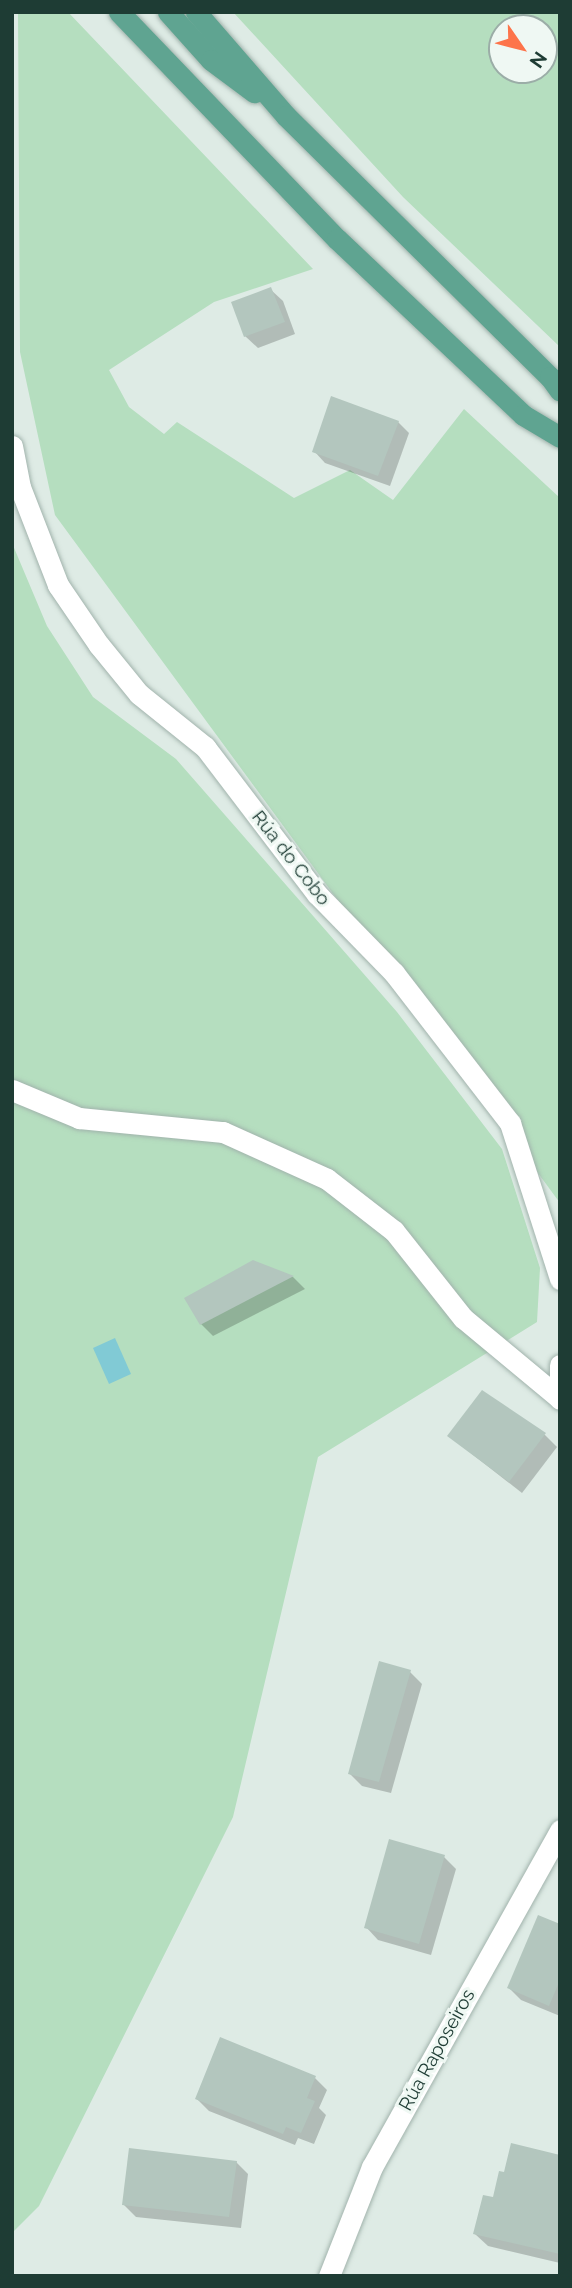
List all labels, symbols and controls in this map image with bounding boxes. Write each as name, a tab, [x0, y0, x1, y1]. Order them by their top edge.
north arrow	[488, 14, 558, 84]
text: N	[525, 48, 552, 72]
street label: Rúa do Cobo	[247, 806, 335, 910]
street label: Rúa Raposeiros	[394, 1985, 480, 2115]

